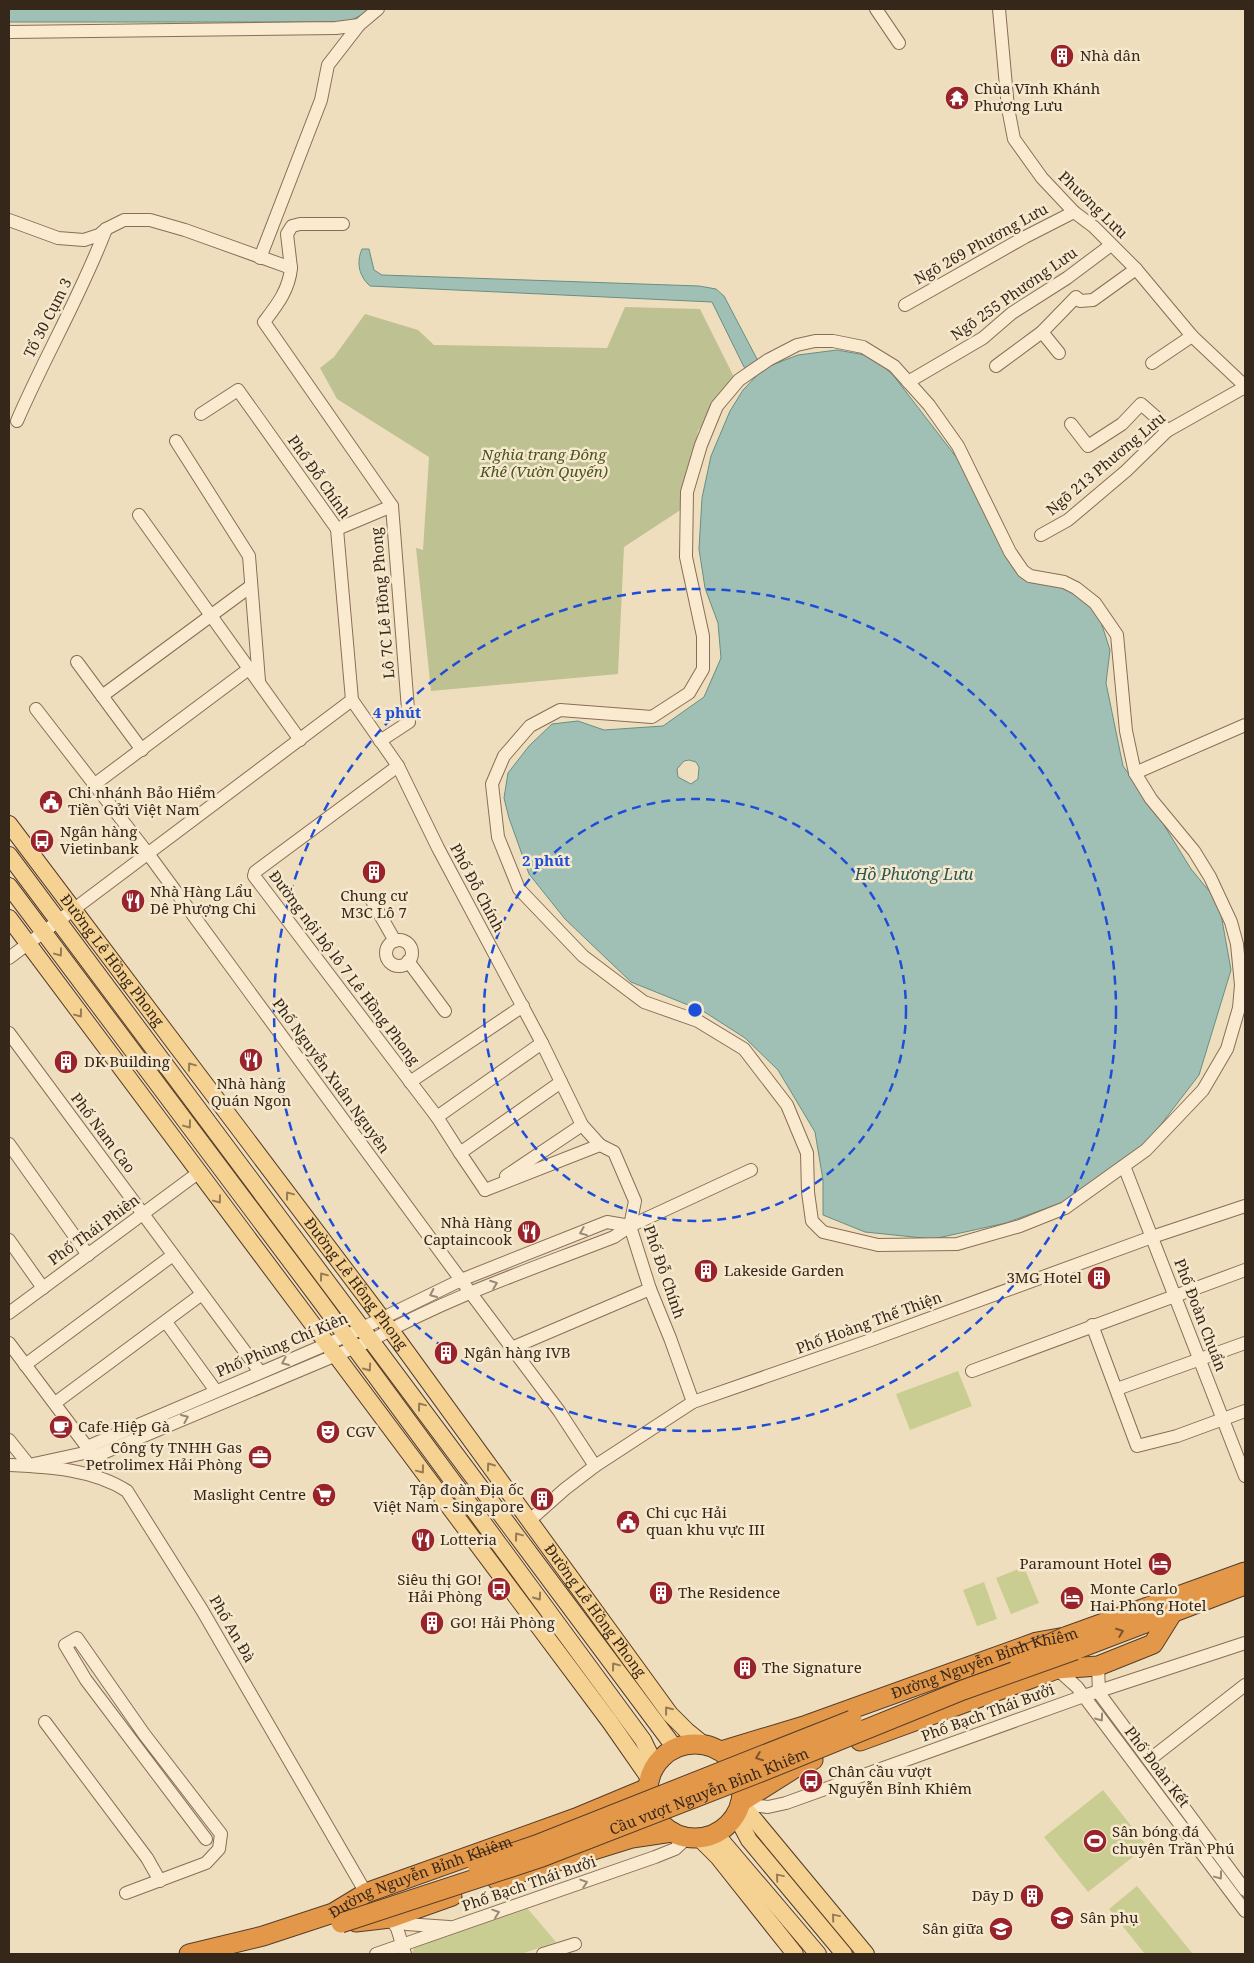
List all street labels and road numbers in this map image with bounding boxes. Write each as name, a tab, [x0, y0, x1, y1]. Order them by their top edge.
street label: Phương Lưu	[1055, 166, 1133, 243]
street label: Ngõ 269 Phương Lưu	[910, 198, 1051, 288]
street label: Ngõ 255 Phương Lưu	[946, 242, 1081, 344]
street label: Tổ 30 Cụm 3	[18, 274, 76, 361]
street label: Ngõ 213 Phương Lưu	[1042, 407, 1170, 519]
street label: Phố Đỗ Chính	[284, 431, 356, 522]
street label: Lô 7C Lê Hồng Phong	[365, 527, 399, 680]
street label: Phố Đỗ Chính	[446, 840, 510, 936]
street label: Đường nội bộ lô 7 Lê Hồng Phong	[265, 866, 425, 1069]
street label: Đường Lê Hồng Phong	[56, 890, 169, 1030]
street label: Phố Nguyễn Xuân Nguyên	[269, 994, 395, 1157]
street label: Phố Nam Cao	[67, 1088, 140, 1177]
street label: Phố Thái Phiên	[44, 1189, 143, 1269]
street label: Đường Lê Hồng Phong	[300, 1213, 413, 1353]
street label: Phố Đỗ Chính	[640, 1222, 690, 1321]
street label: Phố Đoàn Chuẩn	[1170, 1255, 1232, 1374]
street label: Phố Hoàng Thế Thiện	[793, 1286, 945, 1358]
street label: Phố Phùng Chí Kiên	[213, 1307, 351, 1381]
street label: Đường Lê Hồng Phong	[540, 1539, 651, 1681]
street label: Phố An Đà	[206, 1591, 260, 1666]
street label: Đường Nguyễn Bỉnh Khiêm	[888, 1622, 1081, 1703]
street label: Phố Bạch Thái Bưởi	[918, 1679, 1057, 1745]
street label: Phố Đoàn Kết	[1121, 1722, 1195, 1811]
street label: Cầu vượt Nguyễn Bỉnh Khiêm	[606, 1743, 812, 1839]
street label: Đường Nguyễn Bỉnh Khiêm	[325, 1831, 515, 1922]
street label: Phố Bạch Thái Bưởi	[459, 1851, 598, 1915]

